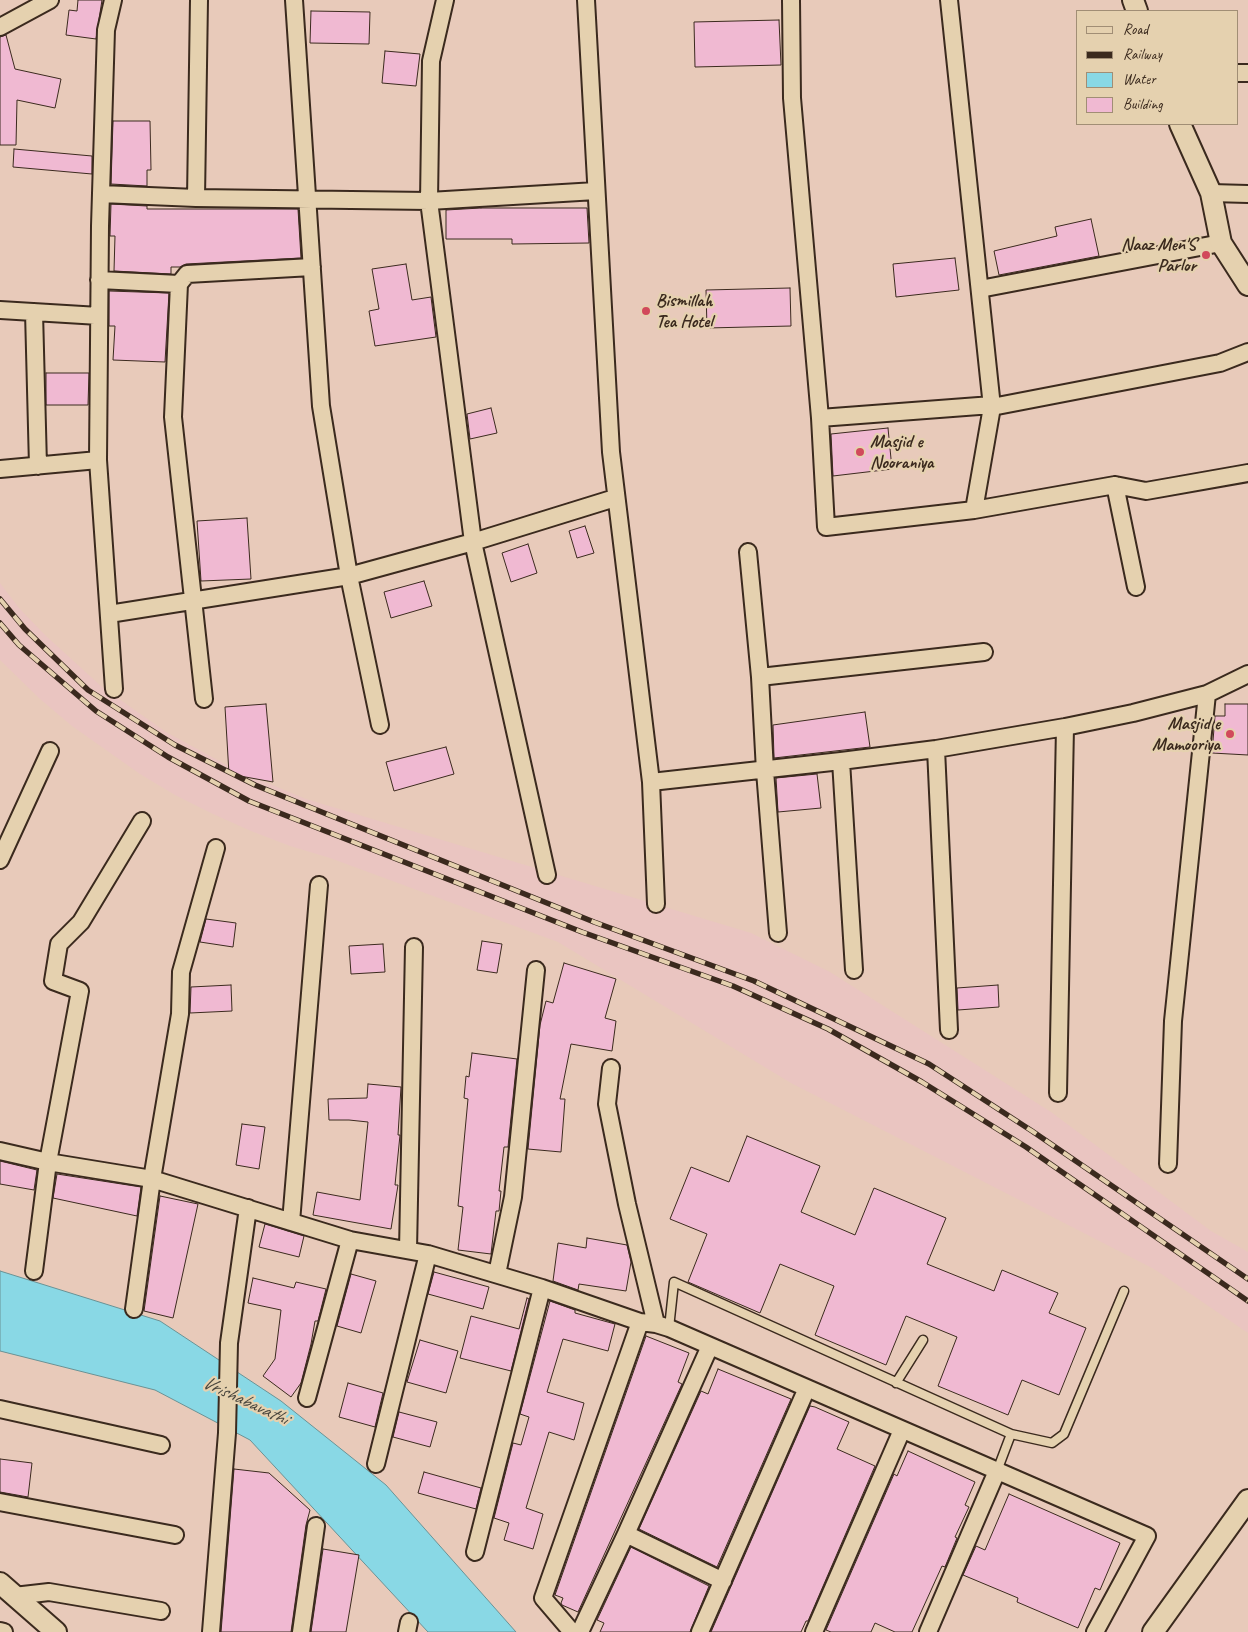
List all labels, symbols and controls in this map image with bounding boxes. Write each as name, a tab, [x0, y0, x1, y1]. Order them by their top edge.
legend	[1076, 10, 1238, 125]
text: Road	[1123, 20, 1148, 39]
text: Railway	[1123, 45, 1162, 64]
text: Water	[1123, 70, 1156, 89]
text: Building	[1123, 95, 1162, 114]
place label: Naaz Men'S Parlor	[1121, 234, 1196, 276]
marker: Naaz Men'S Parlor	[1200, 249, 1212, 261]
place label: Bismillah Tea Hotel	[656, 290, 712, 332]
marker: Bismillah Tea Hotel	[640, 305, 652, 317]
place label: Masjid e Nooraniya	[870, 431, 934, 474]
marker: Masjid e Nooraniya	[854, 446, 866, 458]
place label: Masjid e Mamooriya	[1152, 713, 1220, 756]
marker: Masjid e Mamooriya	[1224, 728, 1236, 740]
water label: Vrishabavathi	[199, 1371, 291, 1431]

